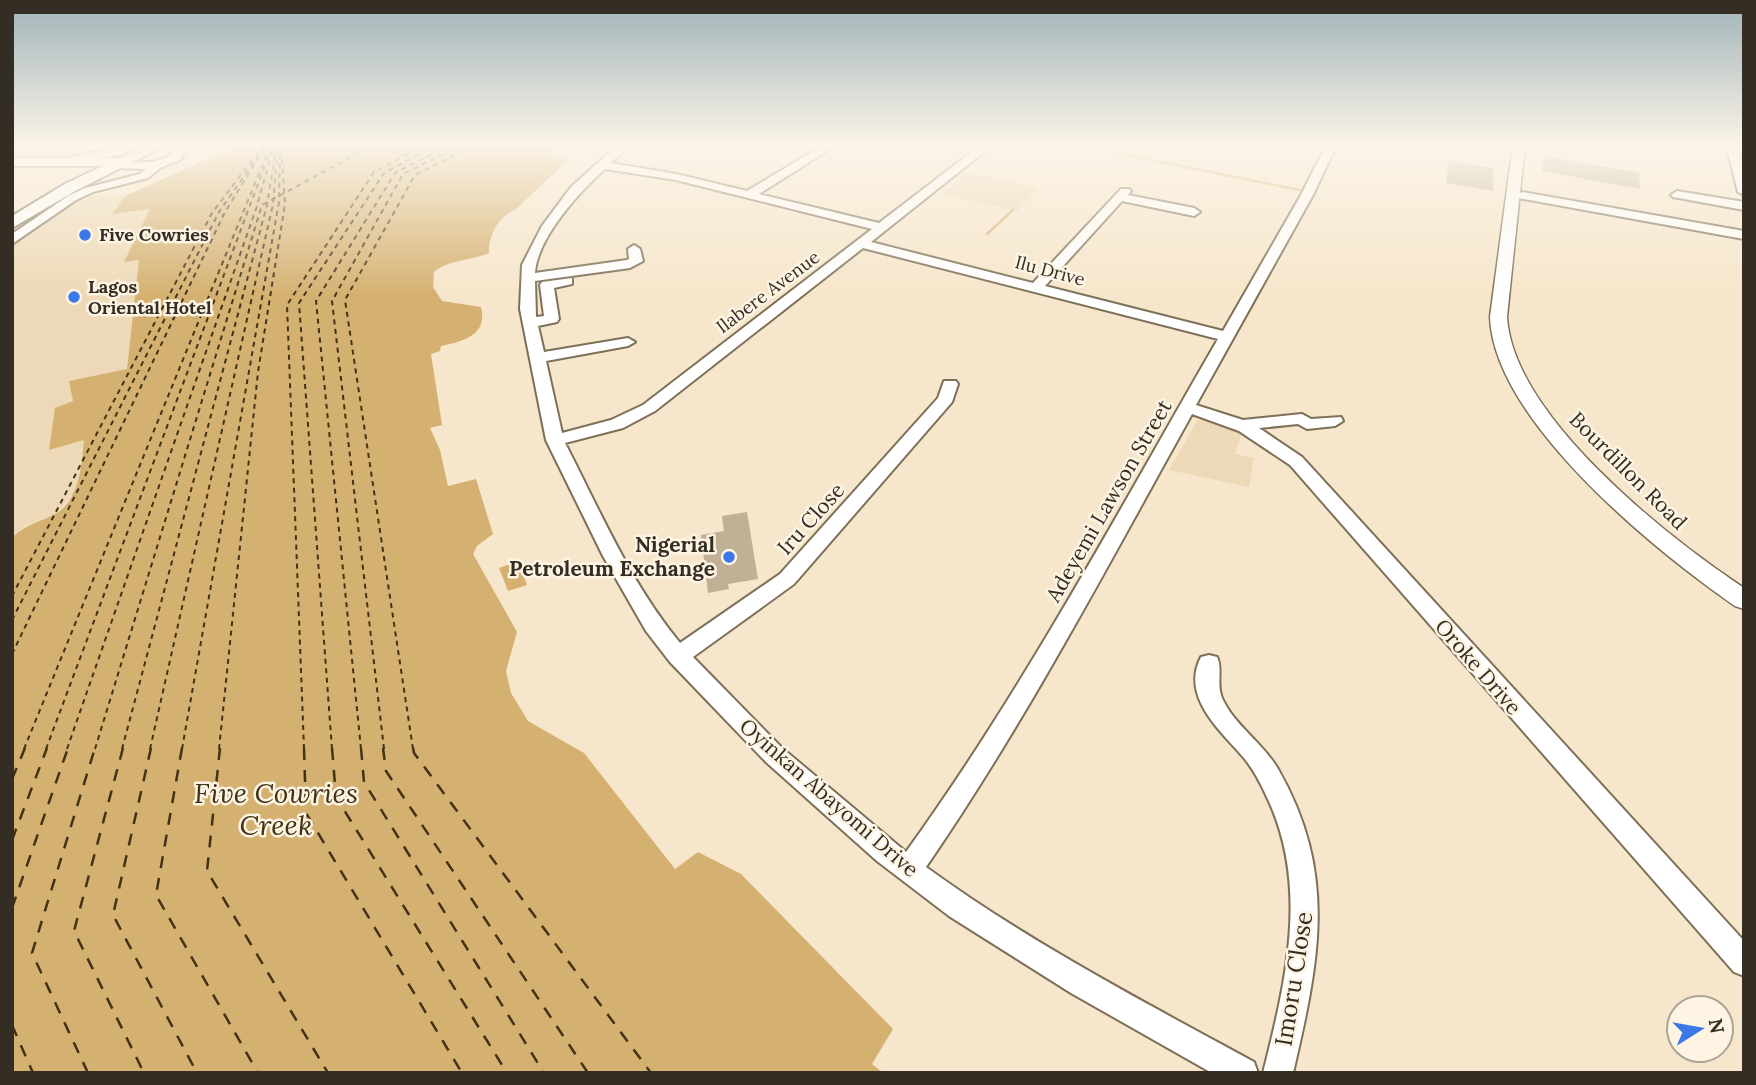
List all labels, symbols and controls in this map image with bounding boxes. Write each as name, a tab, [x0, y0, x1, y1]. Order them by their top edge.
place label: Five Cowries	[99, 223, 209, 246]
marker: Five Cowries	[77, 227, 93, 243]
street label: Ilabere Avenue	[711, 245, 824, 338]
street label: Ilu Drive	[1013, 250, 1088, 291]
place label: Lagos Oriental Hotel	[88, 275, 212, 319]
marker: Lagos Oriental Hotel	[66, 289, 82, 305]
street label: Adeyemi Lawson Street	[1039, 394, 1178, 608]
street label: Bourdillon Road	[1564, 406, 1693, 535]
street label: Iru Close	[771, 477, 850, 560]
place label: Nigerial Petroleum Exchange	[509, 531, 715, 582]
marker: Nigerial Petroleum Exchange	[721, 549, 737, 565]
street label: Oroke Drive	[1429, 613, 1527, 720]
street label: Oyinkan Abayomi Drive	[734, 712, 924, 883]
water label: Five Cowries Creek	[194, 775, 358, 843]
street label: Imoru Close	[1268, 909, 1319, 1048]
north arrow	[1665, 994, 1735, 1064]
text: N	[1704, 1016, 1730, 1036]

